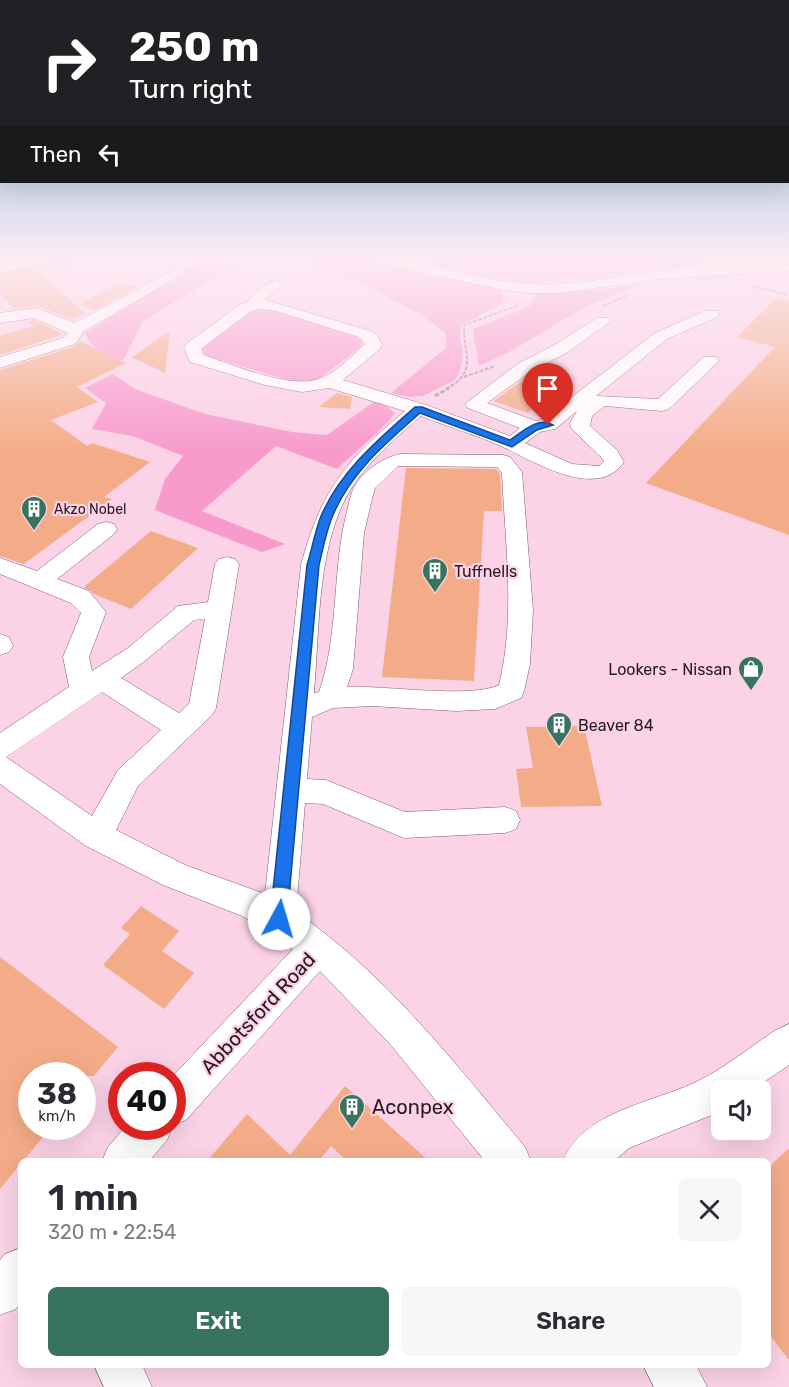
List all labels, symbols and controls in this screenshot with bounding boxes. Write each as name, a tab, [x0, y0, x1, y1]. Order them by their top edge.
text: 250 m	[129, 22, 259, 72]
icon: right	[30, 24, 108, 102]
text: Turn right	[129, 73, 252, 105]
icon: left	[93, 138, 126, 171]
text: Then	[30, 141, 81, 168]
pin	[522, 363, 573, 425]
icon: arrive	[531, 372, 564, 405]
building icon: Akzo Nobel	[19, 494, 49, 532]
place label: Akzo Nobel	[54, 501, 126, 518]
building icon: Tuffnells	[420, 556, 450, 594]
place label: Tuffnells	[454, 562, 517, 581]
shop icon: Lookers - Nissan	[736, 654, 766, 692]
place label: Lookers - Nissan	[608, 660, 732, 679]
building icon: Beaver 84	[544, 710, 574, 748]
place label: Beaver 84	[578, 716, 654, 735]
position arrow	[247, 887, 311, 951]
street label: Abbotsford Road	[196, 947, 320, 1079]
speed limit sign: 40	[108, 1062, 186, 1140]
text: 38	[37, 1076, 77, 1112]
map controls	[711, 1080, 771, 1140]
button: sound	[711, 1080, 771, 1140]
building icon: Aconpex	[337, 1092, 367, 1130]
place label: Aconpex	[372, 1095, 454, 1119]
text: km/h	[38, 1107, 76, 1125]
text: 1 min	[48, 1176, 139, 1219]
button: close	[678, 1178, 741, 1241]
text: 320 m · 22:54	[48, 1220, 176, 1244]
button: Exit	[48, 1287, 389, 1356]
button: Share	[401, 1287, 741, 1356]

